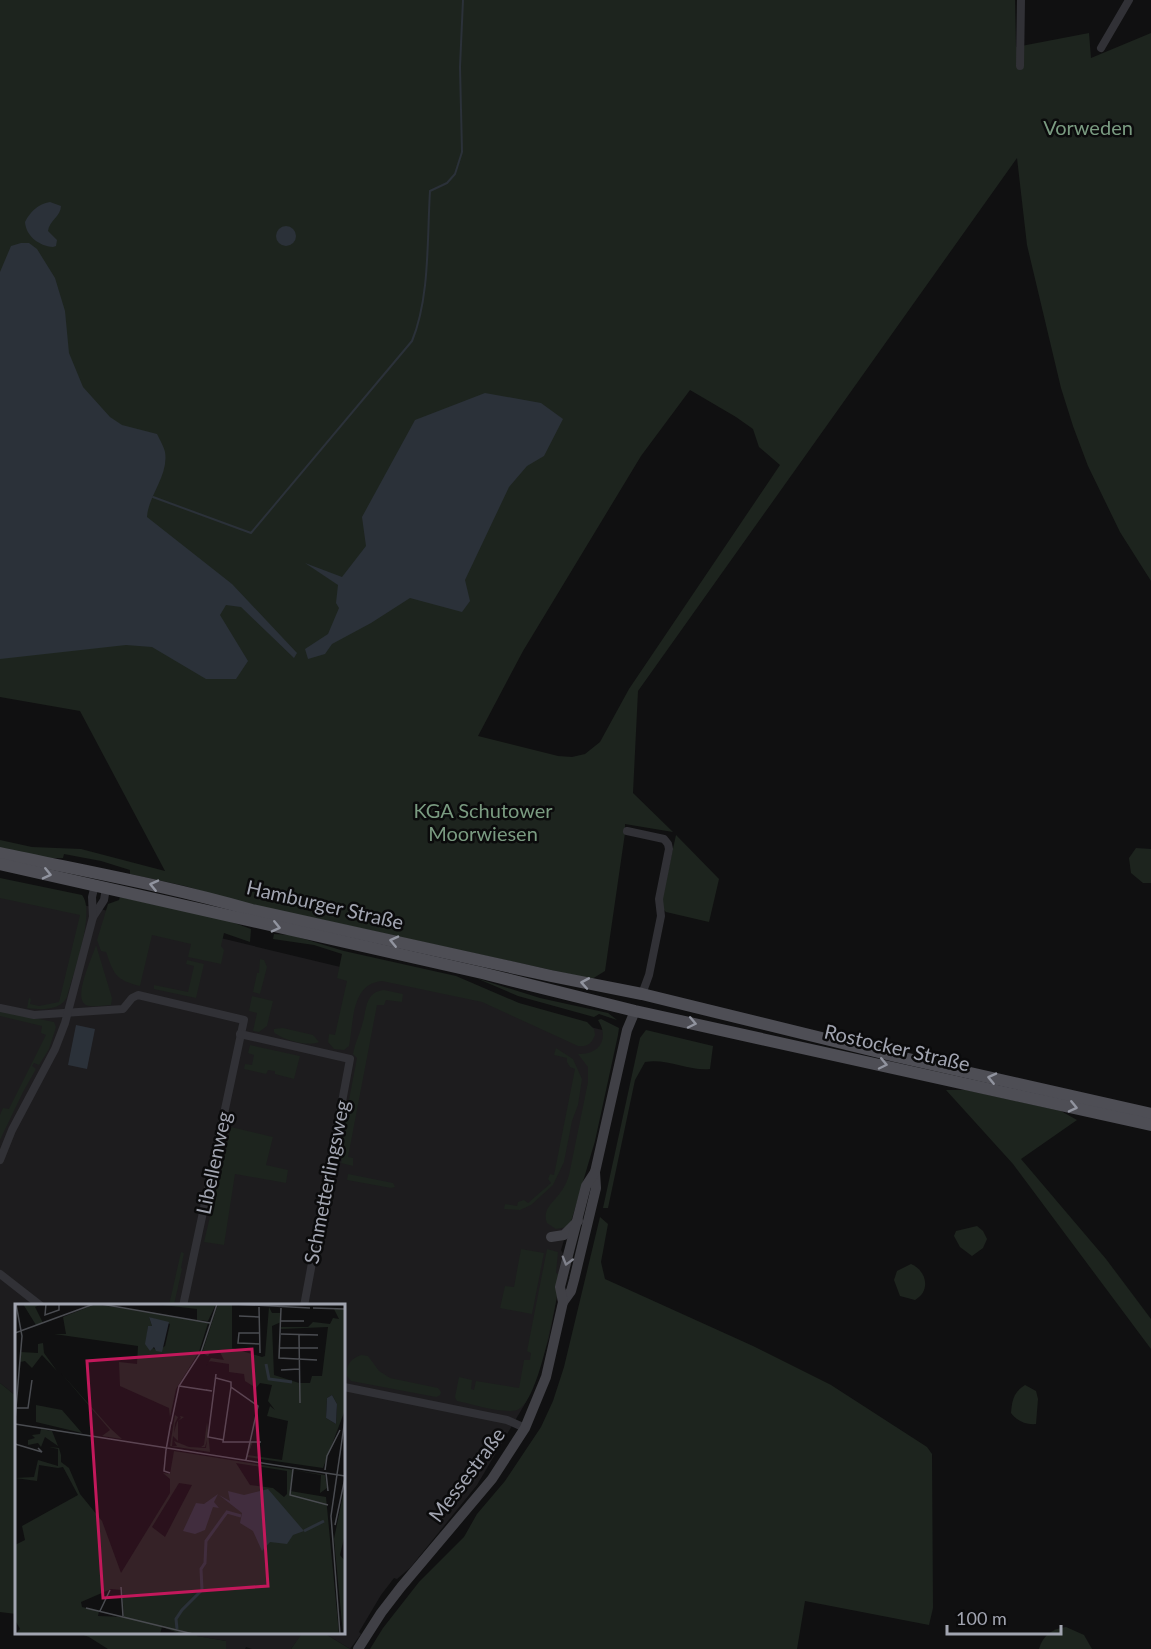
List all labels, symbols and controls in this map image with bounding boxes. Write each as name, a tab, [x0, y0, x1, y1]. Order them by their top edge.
park label: Vorweden	[1043, 115, 1133, 139]
park label: KGA Schutower Moorwiesen	[413, 798, 553, 845]
one-way arrow	[42, 867, 52, 880]
street label: Hamburger Straße	[244, 874, 406, 934]
one-way arrow	[149, 879, 159, 892]
one-way arrow	[271, 919, 281, 932]
one-way arrow	[389, 936, 399, 949]
one-way arrow	[580, 977, 589, 989]
one-way arrow	[687, 1015, 697, 1028]
street label: Rostocker Straße	[822, 1019, 972, 1075]
one-way arrow	[877, 1057, 887, 1070]
one-way arrow	[987, 1072, 997, 1085]
street label: Schmetterlingsweg	[298, 1098, 354, 1266]
one-way arrow	[1068, 1100, 1078, 1113]
street label: Libellenweg	[190, 1109, 236, 1216]
one-way arrow	[562, 1255, 574, 1266]
inset map	[15, 1304, 345, 1634]
street label: Messestraße	[423, 1423, 509, 1526]
scale bar	[947, 1598, 1061, 1636]
text: 100 m	[956, 1607, 1007, 1629]

